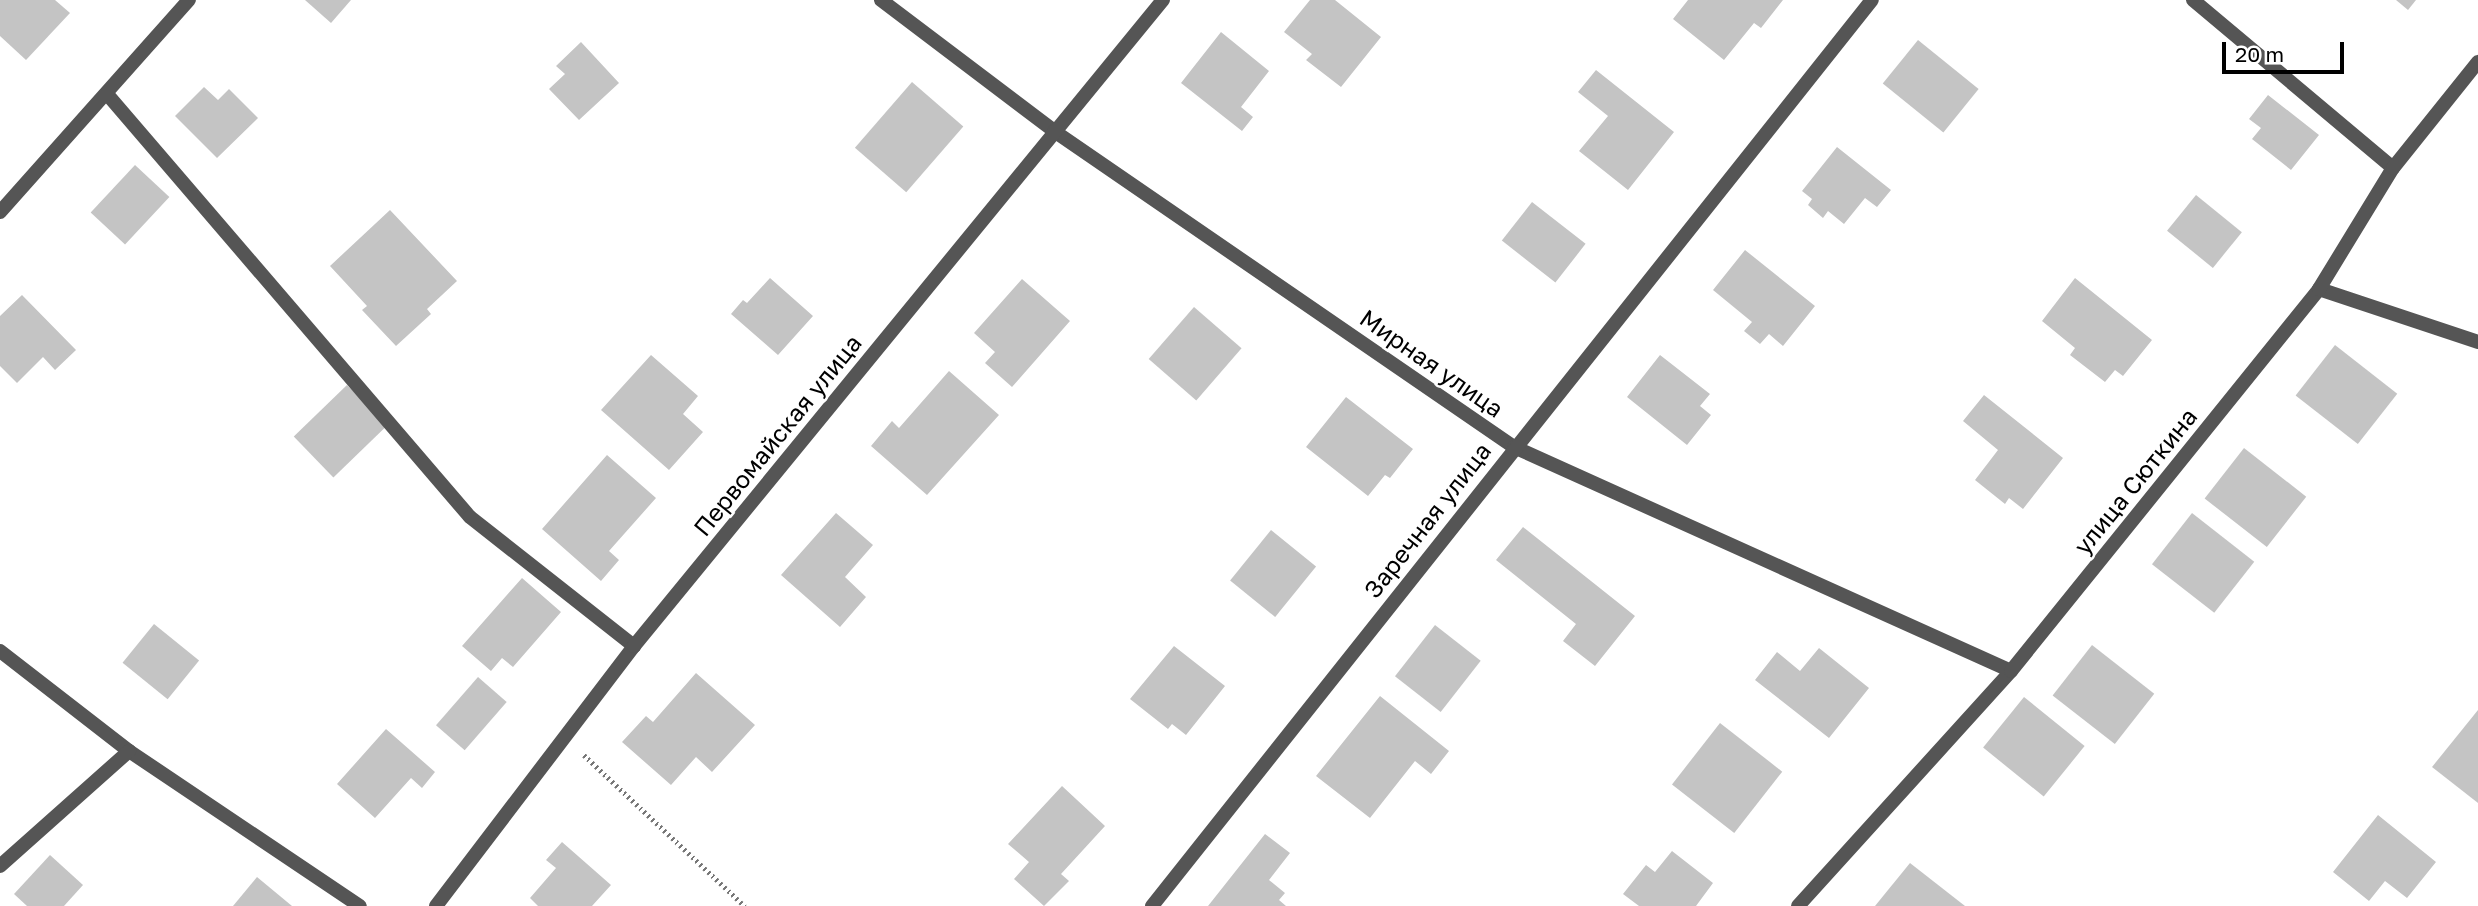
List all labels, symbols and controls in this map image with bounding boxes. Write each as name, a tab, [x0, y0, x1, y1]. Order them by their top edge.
scale bar	[2226, 28, 2348, 72]
text: 20 m	[2235, 41, 2284, 67]
street label: Мирная улица	[1355, 303, 1509, 423]
street label: Первомайская улица	[687, 329, 867, 541]
street label: улица Сюткина	[2067, 402, 2203, 560]
street label: Заречная улица	[1357, 437, 1497, 603]

